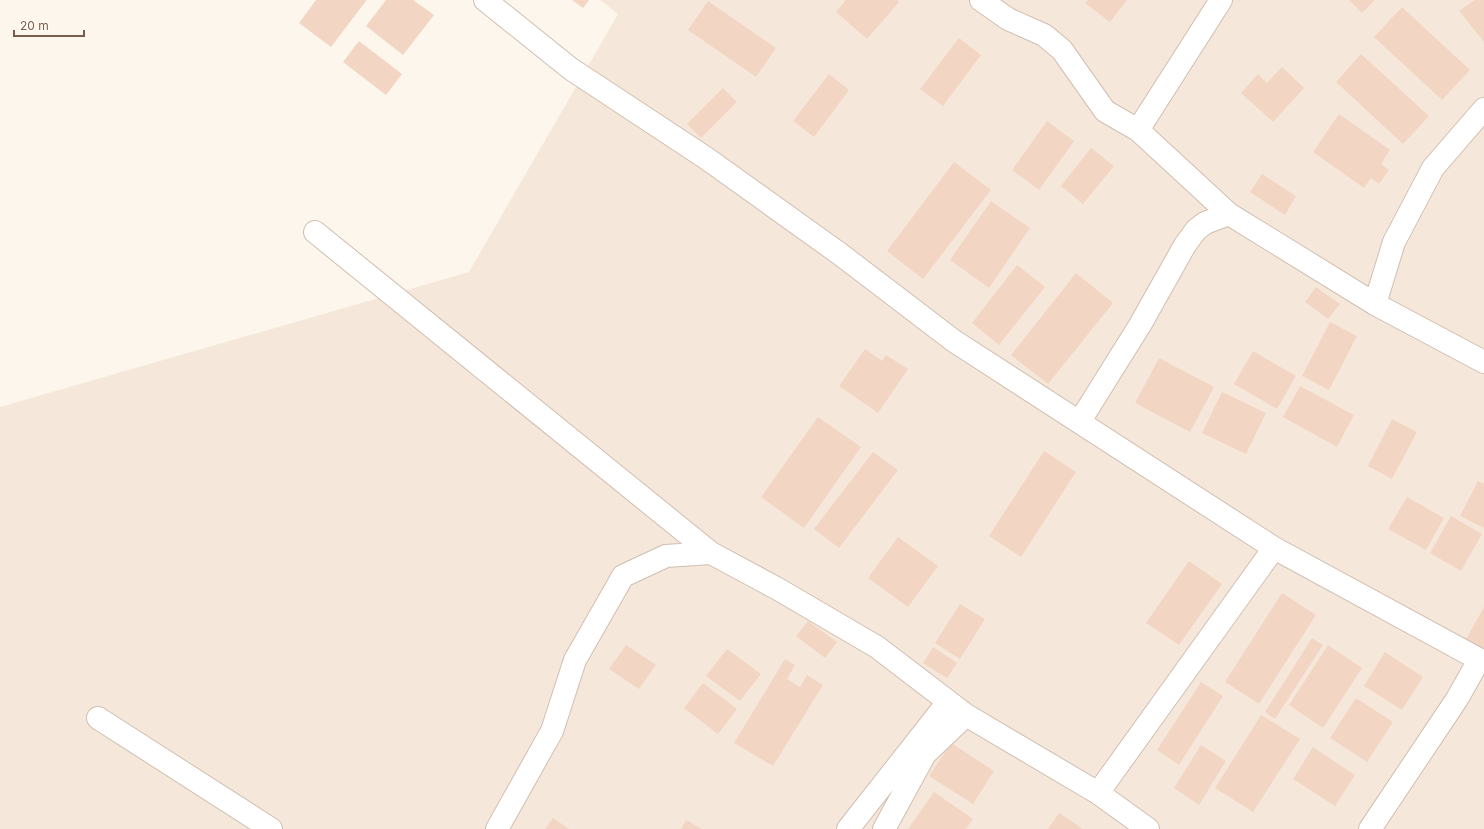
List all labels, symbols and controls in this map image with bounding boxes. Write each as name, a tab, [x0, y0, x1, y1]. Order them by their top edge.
scale bar	[14, 12, 84, 38]
text: 20 m	[20, 18, 49, 33]

